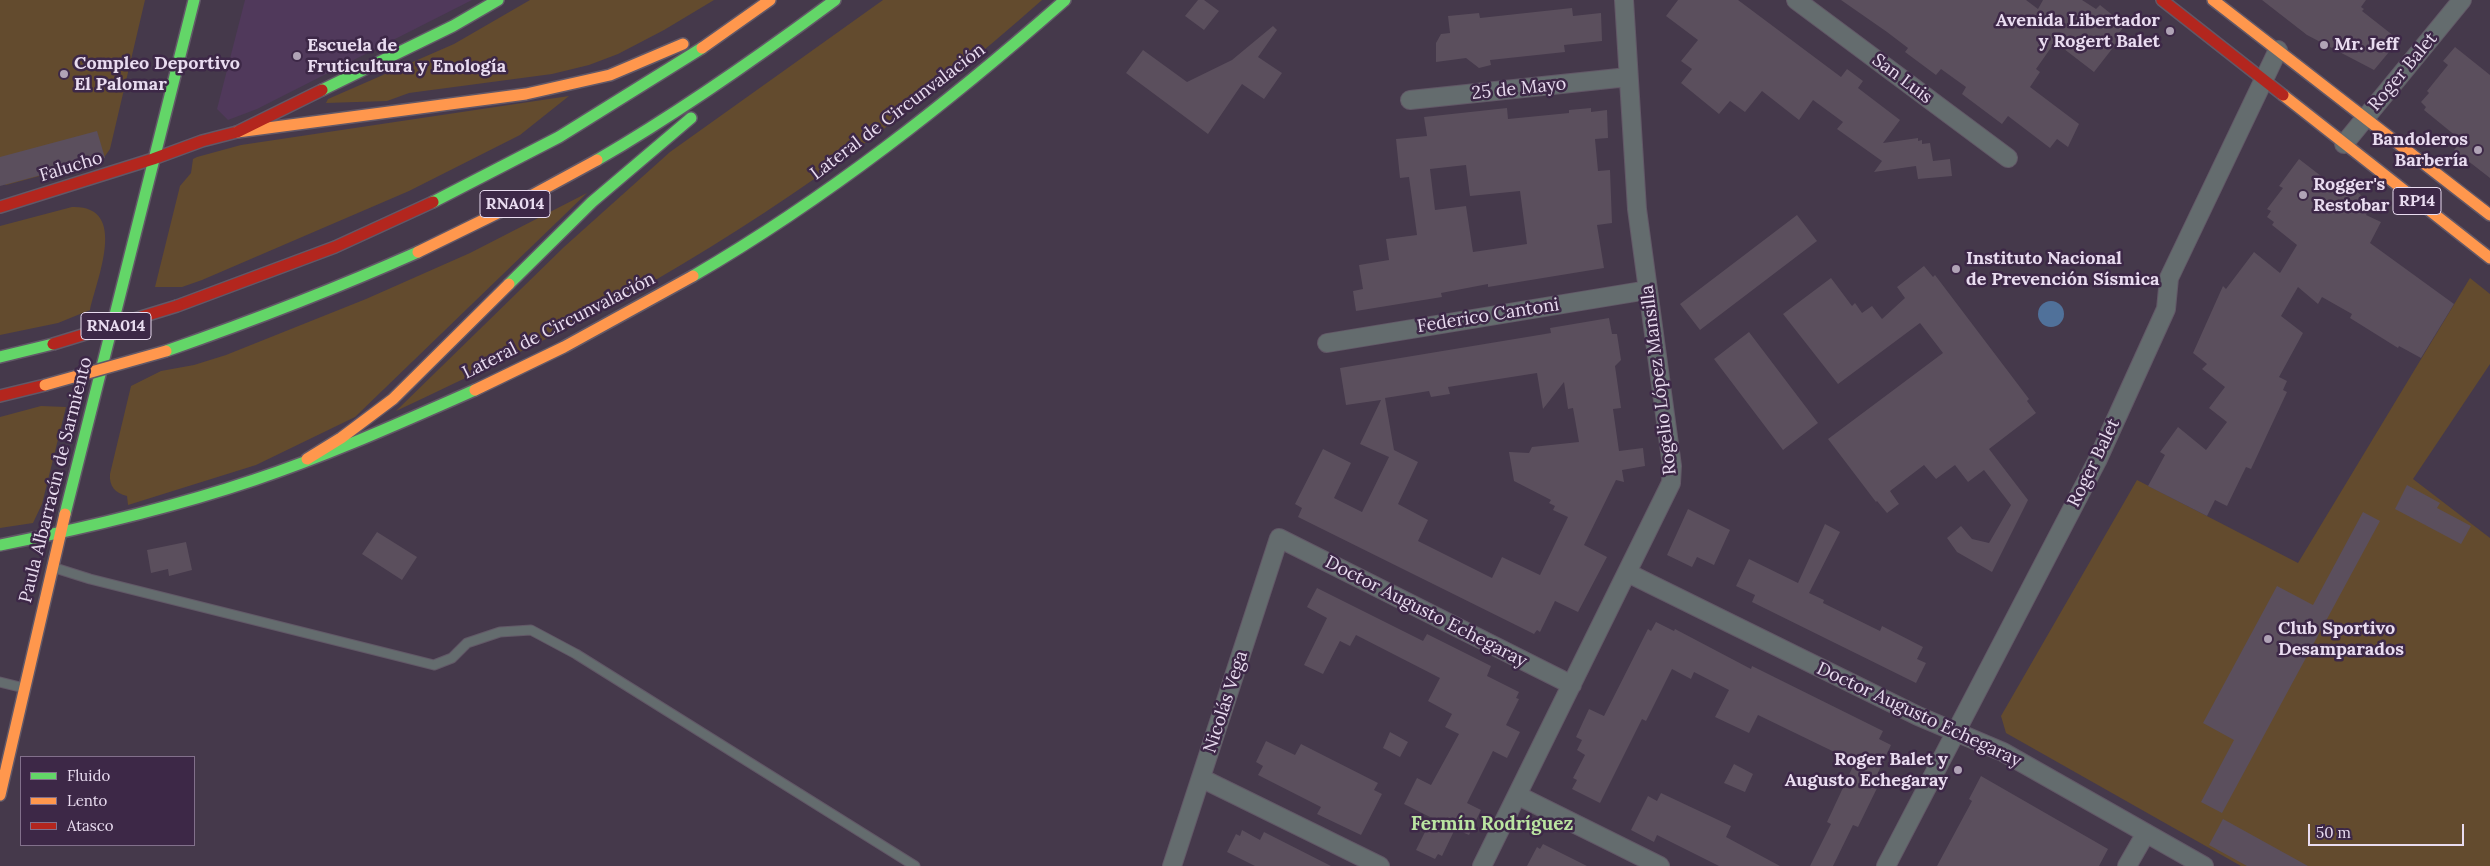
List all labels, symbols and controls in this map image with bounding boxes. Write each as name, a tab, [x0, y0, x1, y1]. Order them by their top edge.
place label: Avenida Libertador y Rogert Balet	[1996, 10, 2160, 52]
marker: Avenida Libertador y Rogert Balet	[2164, 25, 2176, 37]
street label: Roger Balet	[2364, 28, 2442, 116]
place label: Mr. Jeff	[2334, 34, 2399, 56]
place label: Escuela de Fruticultura y Enología	[307, 35, 506, 78]
street label: Lateral de Circunvalación	[806, 39, 990, 185]
marker: Mr. Jeff	[2318, 39, 2330, 51]
street label: San Luis	[1868, 49, 1936, 109]
marker: Escuela de Fruticultura y Enología	[291, 50, 303, 62]
place label: Compleo Deportivo El Palomar	[74, 53, 240, 96]
marker: Compleo Deportivo El Palomar	[58, 68, 70, 80]
street label: 25 de Mayo	[1471, 73, 1567, 105]
place label: Bandoleros Barbería	[2372, 129, 2468, 172]
marker: Bandoleros Barbería	[2472, 144, 2484, 156]
street label: Falucho	[37, 147, 105, 187]
place label: Rogger's Restobar	[2313, 174, 2389, 216]
road number: RP14	[2393, 188, 2441, 215]
marker: Rogger's Restobar	[2297, 189, 2309, 201]
road number: RNA014	[480, 190, 550, 218]
place label: Instituto Nacional de Prevención Sísmica	[1966, 248, 2159, 290]
marker: Instituto Nacional de Prevención Sísmica	[1950, 263, 1962, 275]
street label: Lateral de Circunvalación	[459, 268, 659, 384]
street label: Rogelio López Mansilla	[1637, 284, 1681, 476]
street label: Federico Cantoni	[1415, 294, 1561, 338]
road number: RNA014	[81, 312, 151, 340]
street label: Paula Albarracín de Sarmiento	[15, 355, 97, 605]
street label: Roger Balet	[2063, 415, 2125, 511]
street label: Doctor Augusto Echegaray	[1322, 552, 1530, 672]
place label: Club Sportivo Desamparados	[2278, 618, 2404, 660]
marker: Club Sportivo Desamparados	[2262, 633, 2274, 645]
street label: Nicolás Vega	[1199, 648, 1253, 756]
street label: Doctor Augusto Echegaray	[1813, 658, 2025, 772]
place label: Roger Balet y Augusto Echegaray	[1785, 749, 1948, 792]
legend	[20, 756, 195, 846]
marker: Roger Balet y Augusto Echegaray	[1952, 764, 1964, 776]
text: Fluido	[67, 766, 110, 785]
text: Lento	[67, 791, 107, 810]
district label: Fermín Rodríguez	[1411, 814, 1573, 836]
scale bar	[2310, 814, 2466, 846]
text: Atasco	[67, 816, 113, 835]
text: 50 m	[2316, 823, 2351, 842]

